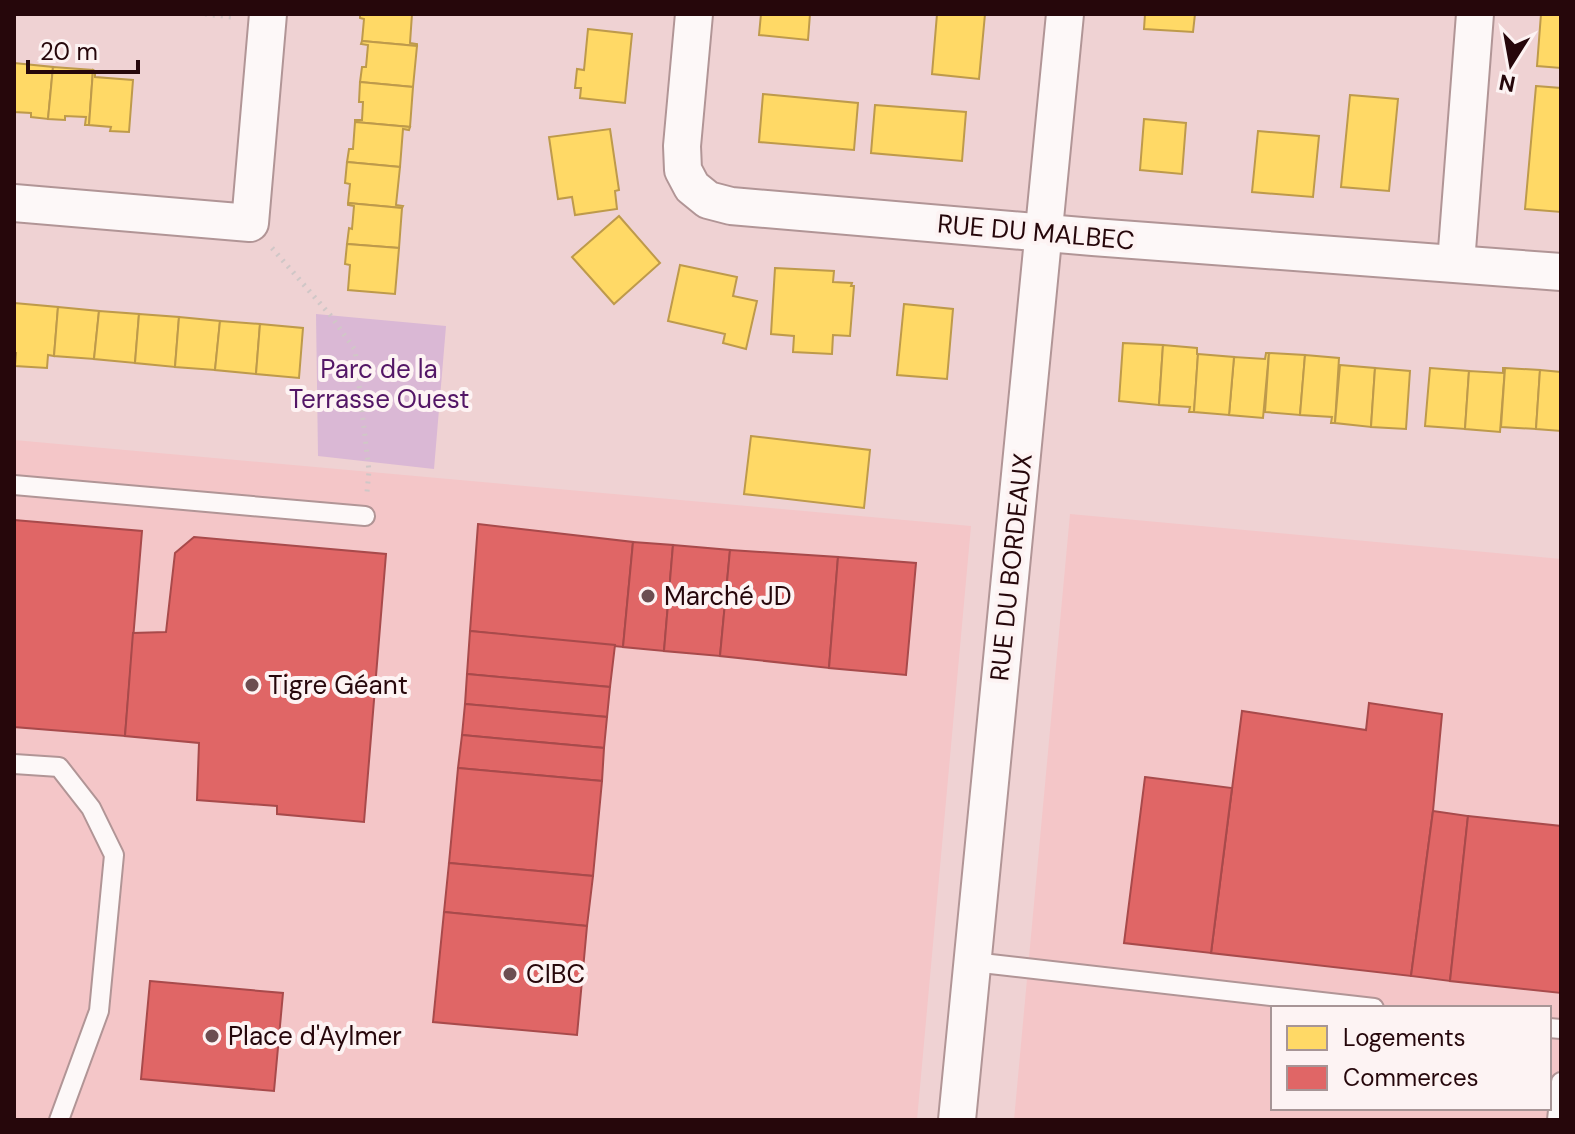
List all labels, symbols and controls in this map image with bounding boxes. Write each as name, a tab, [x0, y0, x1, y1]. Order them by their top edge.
scale bar	[28, 24, 138, 74]
north arrow	[1471, 24, 1551, 104]
text: 20 m	[40, 36, 98, 67]
text: N	[1497, 67, 1518, 99]
street label: RUE DU MALBEC	[936, 206, 1136, 258]
park label: Parc de la Terrasse Ouest	[289, 352, 469, 416]
street label: RUE DU BORDEAUX	[982, 451, 1040, 683]
place label: Marché JD	[664, 579, 792, 613]
marker: Marché JD	[639, 587, 657, 605]
place label: Tigre Géant	[268, 668, 408, 702]
marker: Tigre Géant	[243, 676, 261, 694]
place label: CIBC	[526, 957, 585, 991]
marker: CIBC	[501, 965, 519, 983]
legend	[1271, 1006, 1551, 1110]
place label: Place d'Aylmer	[228, 1019, 402, 1053]
text: Logements	[1343, 1022, 1466, 1053]
marker: Place d'Aylmer	[203, 1027, 221, 1045]
text: Commerces	[1343, 1062, 1479, 1093]

